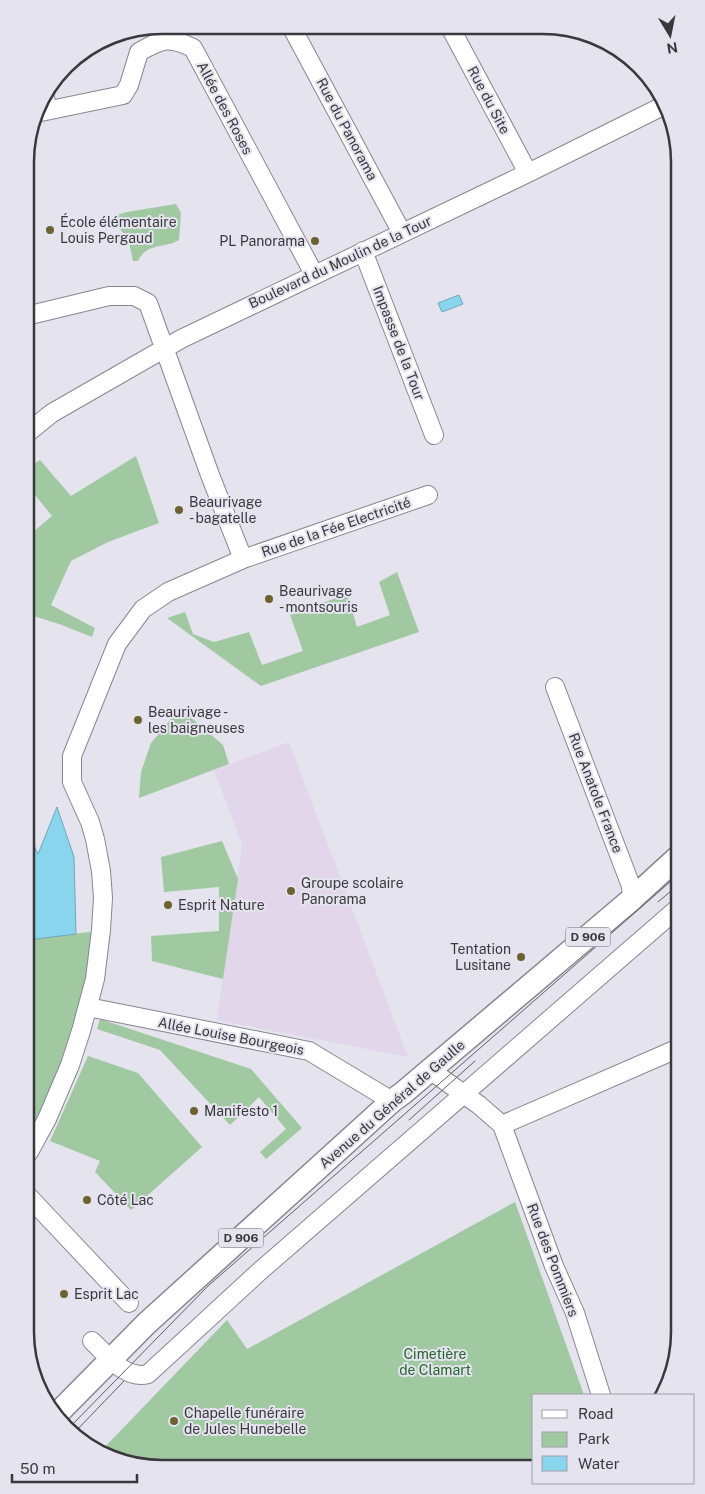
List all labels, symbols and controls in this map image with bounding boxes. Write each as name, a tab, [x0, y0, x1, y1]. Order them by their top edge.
north arrow	[645, 10, 695, 60]
text: N	[665, 39, 679, 57]
street label: Allée des Roses	[194, 59, 256, 157]
street label: Rue du Site	[464, 63, 514, 137]
street label: Rue du Panorama	[313, 75, 381, 183]
street label: Boulevard du Moulin de la Tour	[246, 212, 434, 312]
place label: École élémentaire Louis Pergaud	[60, 213, 177, 246]
marker: École élémentaire Louis Pergaud	[44, 224, 56, 236]
place label: PL Panorama	[219, 233, 305, 249]
marker: PL Panorama	[309, 235, 321, 247]
street label: Impasse de la Tour	[370, 284, 428, 402]
place label: Beaurivage - bagatelle	[189, 494, 262, 526]
street label: Rue de la Fée Electricité	[259, 494, 413, 560]
marker: Beaurivage - bagatelle	[173, 504, 185, 516]
place label: Beaurivage - montsouris	[279, 583, 358, 615]
marker: Beaurivage - montsouris	[263, 593, 275, 605]
place label: Beaurivage - les baigneuses	[148, 704, 245, 736]
marker: Beaurivage - les baigneuses	[132, 714, 144, 726]
street label: Rue Anatole France	[566, 731, 626, 855]
place label: Groupe scolaire Panorama	[301, 875, 404, 907]
marker: Groupe scolaire Panorama	[285, 885, 297, 897]
place label: Esprit Nature	[178, 897, 265, 913]
marker: Esprit Nature	[162, 899, 174, 911]
road number: D 906	[566, 928, 610, 946]
place label: Tentation Lusitane	[450, 941, 511, 973]
marker: Tentation Lusitane	[515, 951, 527, 963]
street label: Allée Louise Bourgeois	[157, 1014, 305, 1058]
street label: Avenue du Général de Gaulle	[316, 1036, 468, 1172]
place label: Manifesto 1	[204, 1103, 278, 1119]
marker: Manifesto 1	[188, 1105, 200, 1117]
place label: Côté Lac	[97, 1192, 154, 1208]
marker: Côté Lac	[81, 1194, 93, 1206]
street label: Rue des Pommiers	[524, 1201, 582, 1319]
road number: D 906	[218, 1228, 264, 1248]
place label: Esprit Lac	[74, 1286, 139, 1302]
marker: Esprit Lac	[58, 1288, 70, 1300]
park label: Cimetière de Clamart	[399, 1346, 471, 1378]
legend	[532, 1394, 695, 1484]
place label: Chapelle funéraire de Jules Hunebelle	[184, 1405, 307, 1437]
text: Road	[578, 1405, 614, 1422]
marker: Chapelle funéraire de Jules Hunebelle	[168, 1415, 180, 1427]
text: Park	[578, 1430, 610, 1447]
scale bar	[12, 1452, 138, 1484]
text: Water	[578, 1455, 620, 1472]
text: 50 m	[20, 1460, 55, 1477]

